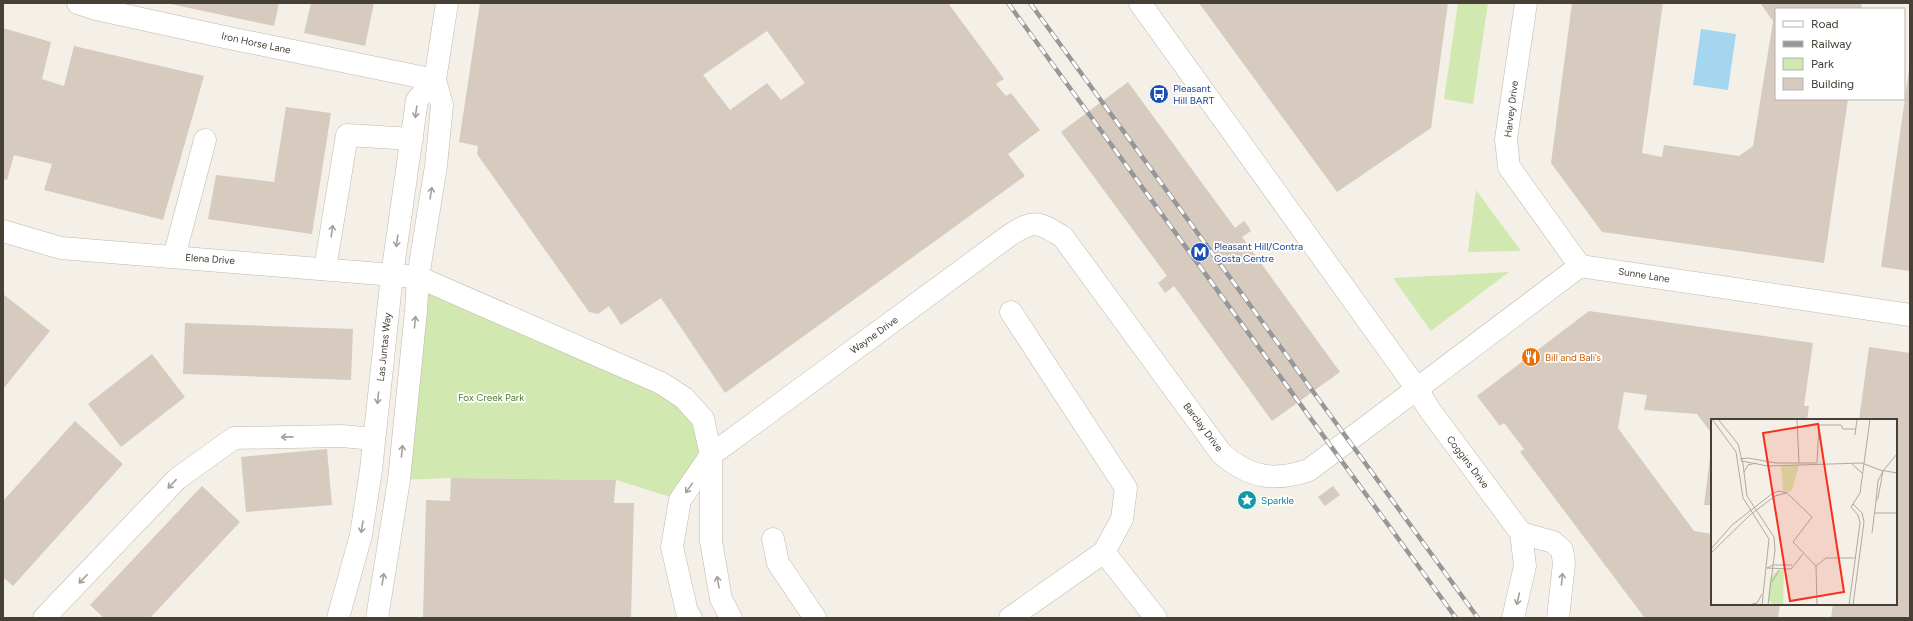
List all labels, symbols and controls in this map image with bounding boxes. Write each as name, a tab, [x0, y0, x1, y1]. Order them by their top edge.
legend	[1775, 8, 1905, 100]
text: Road	[1811, 17, 1839, 31]
street label: Iron Horse Lane	[220, 29, 292, 57]
text: Railway	[1811, 37, 1852, 51]
text: Park	[1811, 57, 1834, 71]
text: Building	[1811, 77, 1854, 91]
street label: Harvey Drive	[1501, 79, 1521, 138]
place label: Pleasant Hill BART	[1173, 82, 1215, 107]
bus stop icon: Pleasant Hill BART	[1148, 83, 1170, 105]
one-way arrow	[412, 105, 420, 118]
one-way arrow	[428, 187, 436, 200]
one-way arrow	[328, 225, 336, 238]
one-way arrow	[393, 234, 401, 247]
place label: Pleasant Hill/Contra Costa Centre	[1214, 240, 1303, 265]
metro station icon: Pleasant Hill/Contra Costa Centre	[1189, 241, 1211, 263]
street label: Elena Drive	[185, 251, 236, 267]
street label: Sunne Lane	[1617, 265, 1671, 286]
street label: Las Juntas Way	[374, 311, 394, 382]
street label: Wayne Drive	[847, 313, 901, 357]
one-way arrow	[412, 316, 419, 329]
restaurant icon: Bill and Bali’s	[1520, 346, 1542, 368]
place label: Bill and Bali’s	[1545, 351, 1601, 364]
one-way arrow	[374, 391, 382, 404]
park label: Fox Creek Park	[458, 391, 524, 404]
street label: Barclay Drive	[1180, 400, 1226, 455]
inset map	[1711, 419, 1897, 605]
street label: Coggins Drive	[1444, 433, 1492, 491]
one-way arrow	[281, 434, 294, 441]
one-way arrow	[398, 445, 406, 458]
one-way arrow	[167, 479, 177, 489]
one-way arrow	[685, 482, 693, 493]
place icon: Sparkle	[1236, 489, 1258, 511]
place label: Sparkle	[1261, 494, 1295, 507]
one-way arrow	[358, 520, 366, 533]
one-way arrow	[379, 573, 387, 586]
one-way arrow	[1558, 573, 1566, 586]
one-way arrow	[78, 574, 88, 584]
one-way arrow	[714, 576, 722, 589]
one-way arrow	[1514, 592, 1522, 605]

